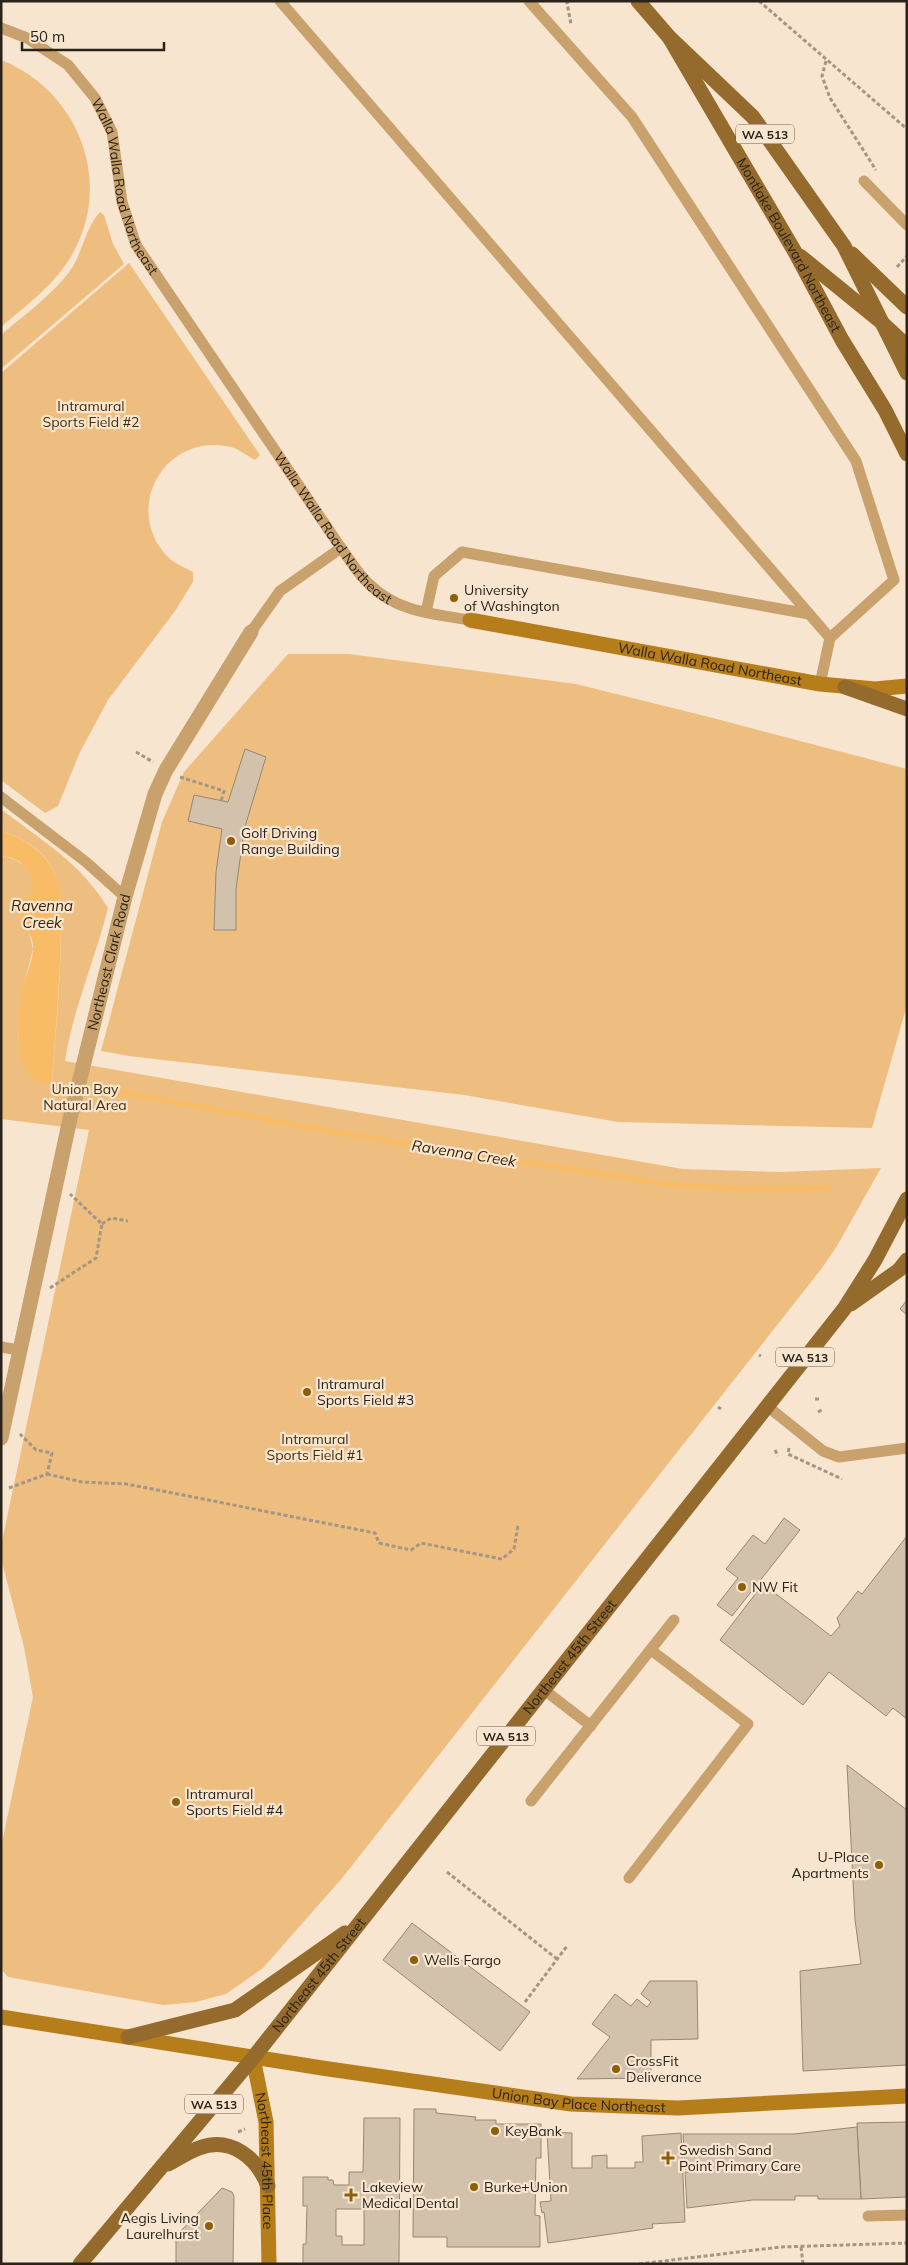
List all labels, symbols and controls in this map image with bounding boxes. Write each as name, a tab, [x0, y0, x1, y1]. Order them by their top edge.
scale bar	[22, 20, 165, 52]
text: 50 m	[30, 27, 65, 46]
street label: Walla Walla Road Northeast	[87, 95, 162, 278]
road number: WA 513	[736, 125, 794, 144]
street label: Montlake Boulevard Northeast	[733, 154, 845, 335]
park label: Intramural Sports Field #2	[42, 397, 140, 431]
street label: Walla Walla Road Northeast	[270, 449, 395, 608]
place label: University of Washington	[464, 581, 560, 615]
marker: University of Washington	[448, 592, 460, 604]
street label: Walla Walla Road Northeast	[617, 638, 804, 690]
place label: Golf Driving Range Building	[241, 824, 340, 858]
marker: Golf Driving Range Building	[225, 835, 237, 847]
street label: Northeast Clark Road	[83, 892, 134, 1032]
water label: Ravenna Creek	[11, 896, 73, 932]
park label: Union Bay Natural Area	[43, 1080, 127, 1114]
water label: Ravenna Creek	[410, 1135, 519, 1171]
road number: WA 513	[776, 1348, 834, 1366]
place label: Intramural Sports Field #3	[317, 1375, 414, 1409]
marker: Intramural Sports Field #3	[301, 1386, 313, 1398]
park label: Intramural Sports Field #1	[266, 1430, 364, 1464]
place label: NW Fit	[752, 1578, 798, 1596]
marker: NW Fit	[736, 1581, 748, 1593]
street label: Northeast 45th Street	[519, 1596, 620, 1718]
road number: WA 513	[477, 1726, 535, 1745]
place label: Intramural Sports Field #4	[186, 1785, 284, 1819]
marker: Intramural Sports Field #4	[170, 1796, 182, 1808]
place label: U-Place Apartments	[792, 1848, 869, 1882]
marker: U-Place Apartments	[873, 1859, 885, 1871]
street label: Northeast 45th Street	[268, 1914, 369, 2036]
place label: Wells Fargo	[424, 1951, 501, 1969]
marker: Wells Fargo	[408, 1954, 420, 1966]
place label: CrossFit Deliverance	[626, 2052, 702, 2086]
marker: CrossFit Deliverance	[610, 2063, 622, 2075]
street label: Union Bay Place Northeast	[491, 2084, 666, 2117]
street label: Northeast 45th Place	[251, 2091, 277, 2230]
road number: WA 513	[185, 2094, 243, 2114]
place label: KeyBank	[505, 2122, 563, 2140]
marker: KeyBank	[489, 2125, 501, 2137]
place label: Swedish Sand Point Primary Care	[679, 2141, 801, 2175]
marker: Swedish Sand Point Primary Care	[661, 2151, 675, 2165]
place label: Lakeview Medical Dental	[362, 2178, 459, 2212]
place label: Burke+Union	[484, 2178, 568, 2196]
marker: Burke+Union	[468, 2181, 480, 2193]
marker: Lakeview Medical Dental	[344, 2188, 358, 2202]
place label: Aegis Living Laurelhurst	[120, 2209, 199, 2243]
marker: Aegis Living Laurelhurst	[203, 2220, 215, 2232]

